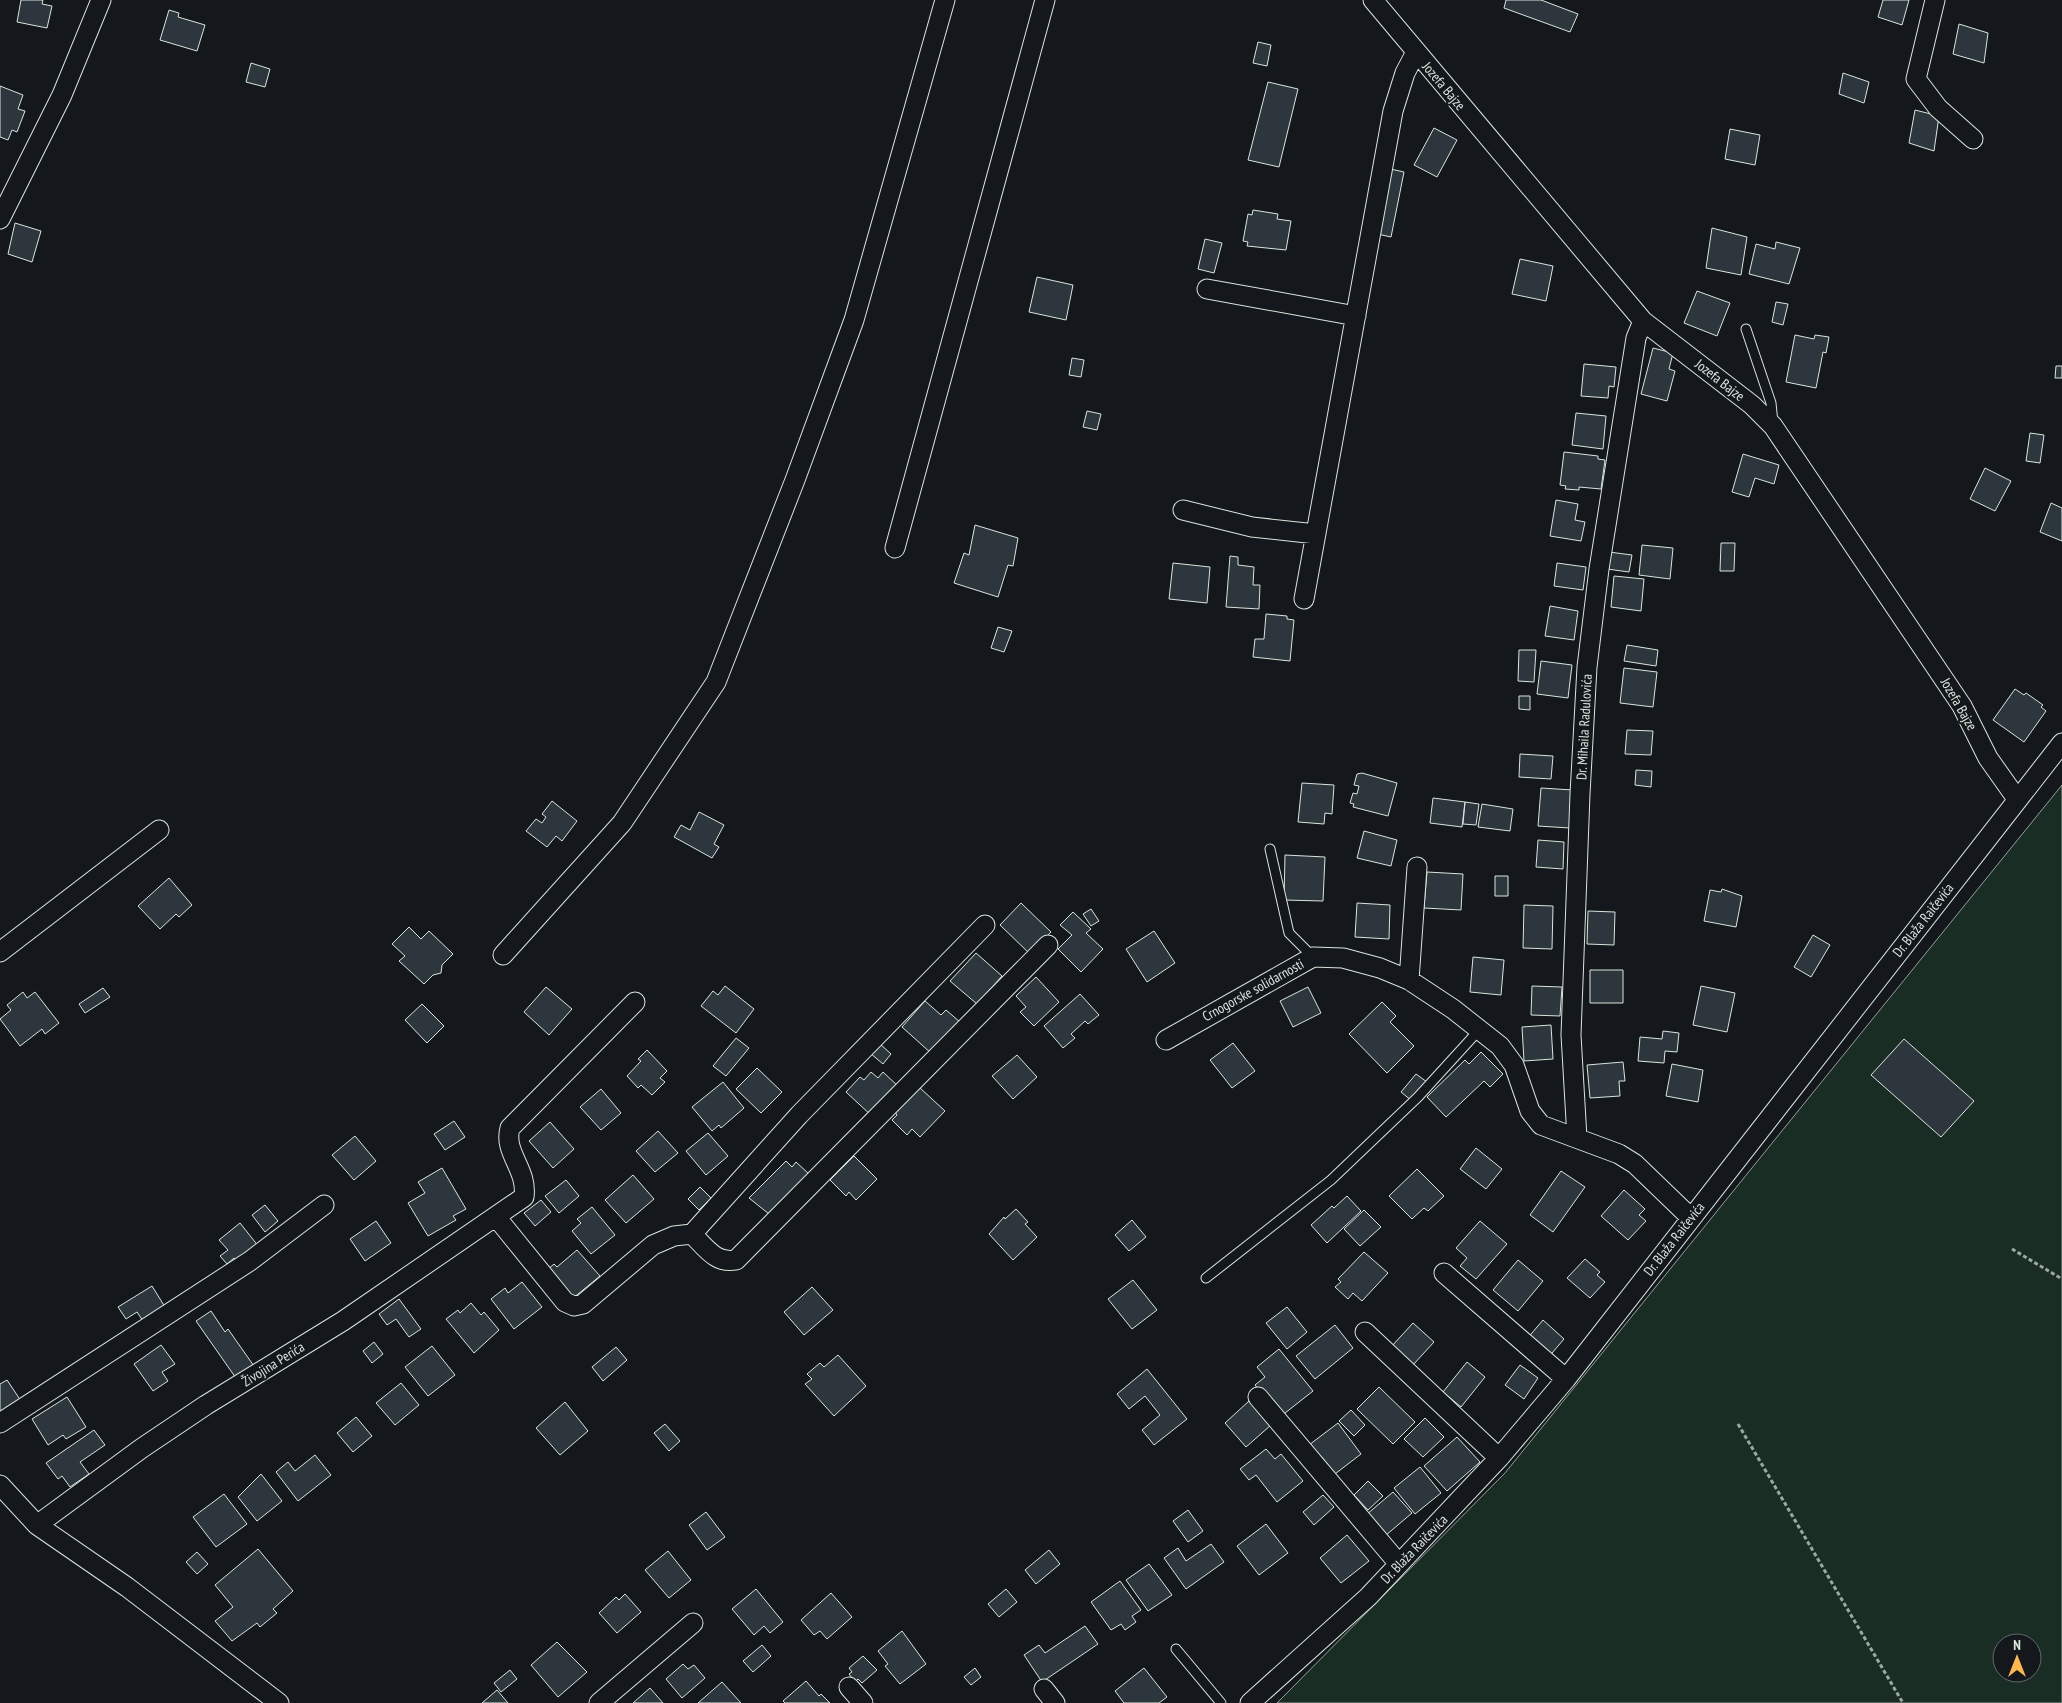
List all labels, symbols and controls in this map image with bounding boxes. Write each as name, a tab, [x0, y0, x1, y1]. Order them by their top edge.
street label: Jozefa Bajze	[1418, 57, 1470, 114]
street label: Jozefa Bajze	[1691, 354, 1749, 405]
street label: Dr. Mihaila Radulovića	[1572, 673, 1596, 781]
street label: Jozefa Bajze	[1936, 674, 1981, 734]
street label: Dr. Blaža Raičevića	[1889, 879, 1957, 961]
street label: Crnogorske solidarnosti	[1199, 955, 1307, 1025]
street label: Dr. Blaža Raičevića	[1640, 1198, 1708, 1280]
street label: Živojina Perića	[238, 1338, 308, 1390]
street label: Dr. Blaža Raičevića	[1377, 1511, 1451, 1587]
north arrow	[1992, 1633, 2042, 1683]
text: N	[2013, 1636, 2021, 1654]

